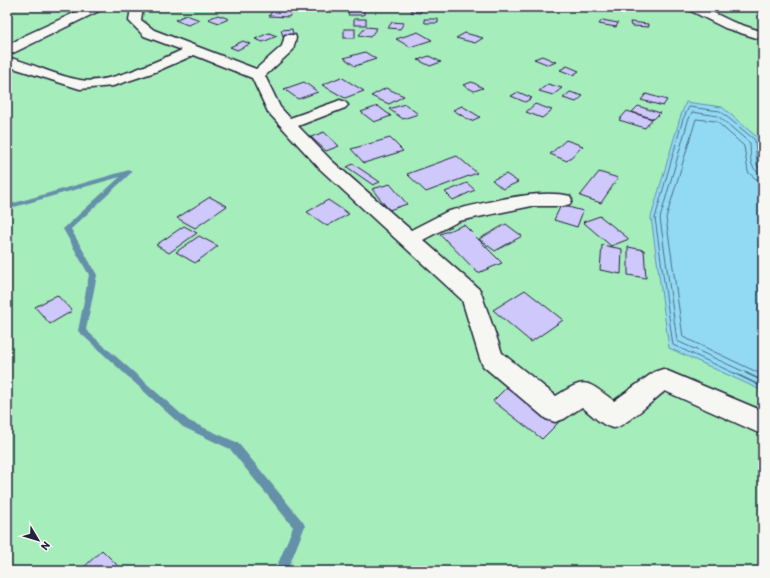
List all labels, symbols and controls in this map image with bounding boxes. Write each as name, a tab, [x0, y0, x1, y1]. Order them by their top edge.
north arrow	[18, 520, 58, 560]
text: N	[38, 539, 53, 553]

